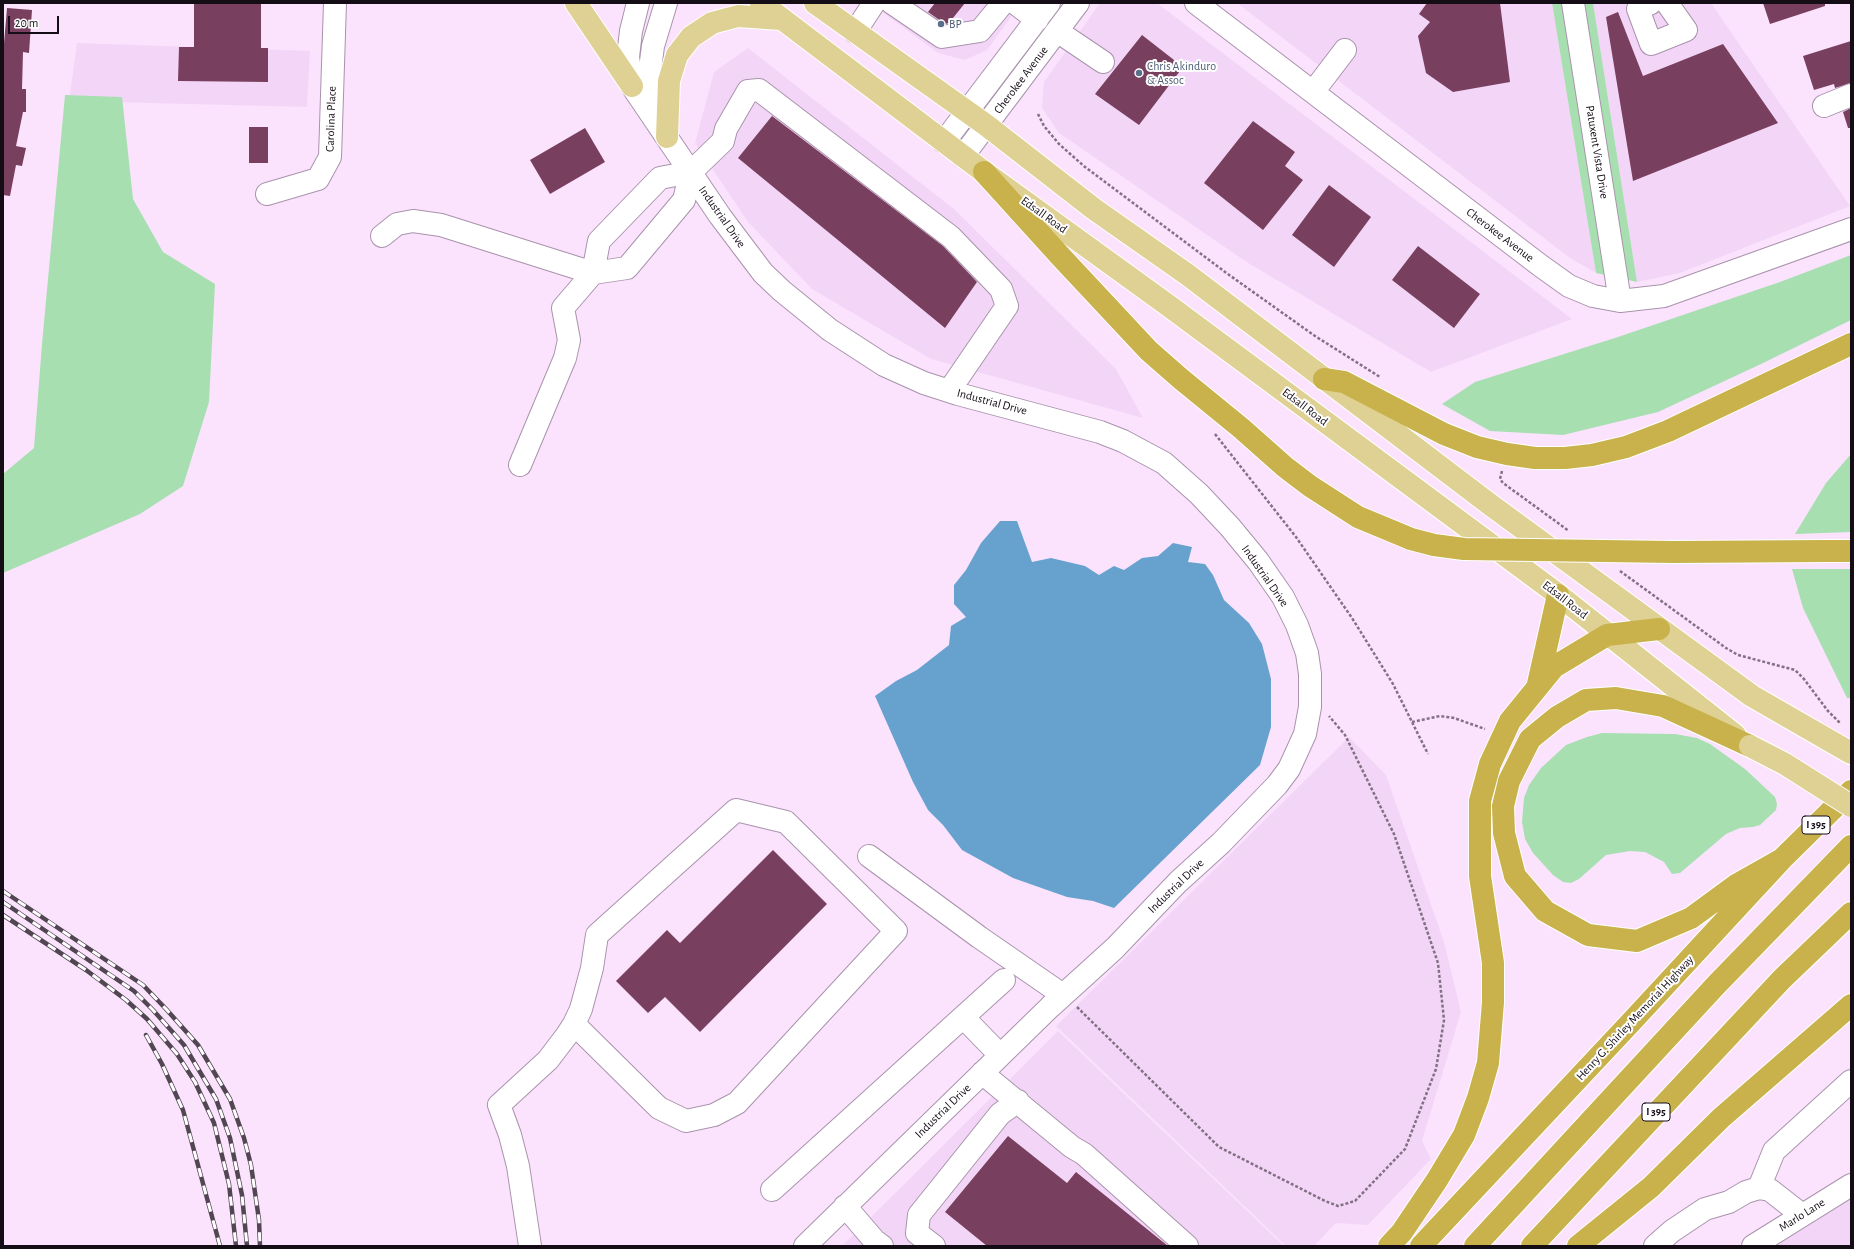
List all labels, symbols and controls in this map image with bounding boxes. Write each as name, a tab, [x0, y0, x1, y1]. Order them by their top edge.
scale bar	[10, 8, 61, 34]
text: 20 m	[15, 17, 38, 29]
place label: BP	[949, 17, 962, 31]
marker: BP	[936, 19, 946, 29]
street label: Cherokee Avenue	[991, 43, 1051, 117]
place label: Chris Akinduro & Assoc	[1147, 59, 1216, 87]
marker: Chris Akinduro & Assoc	[1134, 68, 1144, 78]
street label: Carolina Place	[323, 86, 339, 152]
street label: Patuxent Vista Drive	[1583, 104, 1611, 200]
street label: Industrial Drive	[695, 183, 749, 251]
street label: Edsall Road	[1018, 193, 1070, 237]
street label: Cherokee Avenue	[1463, 205, 1537, 265]
street label: Edsall Road	[1279, 385, 1331, 429]
street label: Industrial Drive	[955, 386, 1029, 418]
street label: Industrial Drive	[1238, 542, 1292, 610]
street label: Edsall Road	[1540, 578, 1590, 622]
road number: I 395	[1802, 816, 1830, 834]
street label: Industrial Drive	[1145, 856, 1207, 916]
street label: Henry G. Shirley Memorial Highway	[1573, 953, 1697, 1083]
street label: Industrial Drive	[912, 1081, 974, 1141]
road number: I 395	[1642, 1103, 1670, 1121]
street label: Marlo Lane	[1776, 1195, 1828, 1235]

